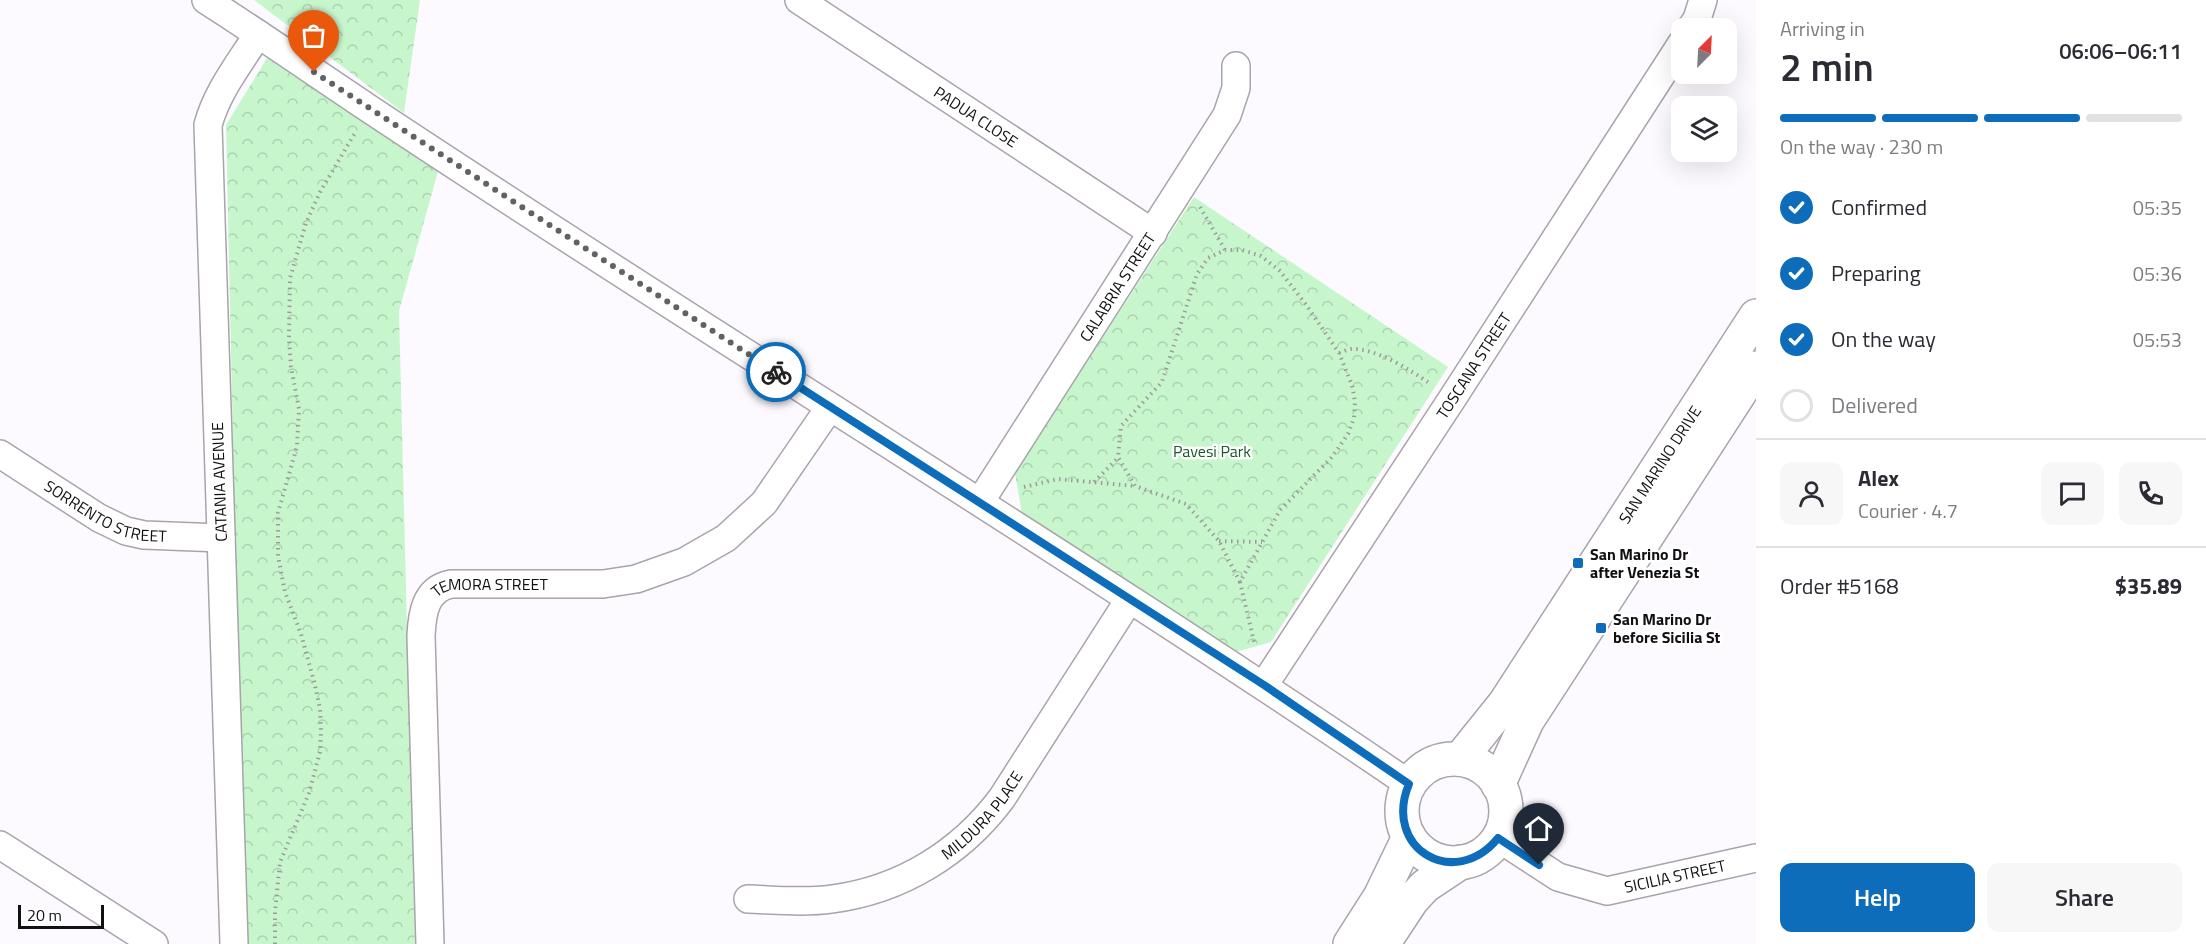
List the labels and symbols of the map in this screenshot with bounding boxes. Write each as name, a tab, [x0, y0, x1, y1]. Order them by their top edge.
pin	[288, 10, 339, 72]
north arrow	[1671, 18, 1737, 84]
street label: PADUA CLOSE	[929, 80, 1023, 153]
street label: CALABRIA STREET	[1073, 227, 1161, 346]
street label: TOSCANA STREET	[1430, 307, 1517, 424]
courier	[746, 342, 806, 402]
street label: SAN MARINO DRIVE	[1612, 401, 1707, 528]
street label: CATANIA AVENUE	[205, 422, 233, 542]
park label: Pavesi Park	[1173, 439, 1251, 463]
street label: SORRENTO STREET	[40, 474, 168, 548]
place label: San Marino Dr after Venezia St	[1590, 542, 1699, 584]
marker: San Marino Dr after Venezia St	[1571, 556, 1585, 570]
street label: TEMORA STREET	[425, 572, 548, 603]
place label: San Marino Dr before Sicilia St	[1613, 607, 1721, 649]
marker: San Marino Dr before Sicilia St	[1594, 621, 1608, 635]
street label: MILDURA PLACE	[936, 766, 1028, 865]
pin	[1513, 803, 1564, 865]
street label: SICILIA STREET	[1622, 853, 1728, 899]
scale bar	[18, 902, 104, 930]

